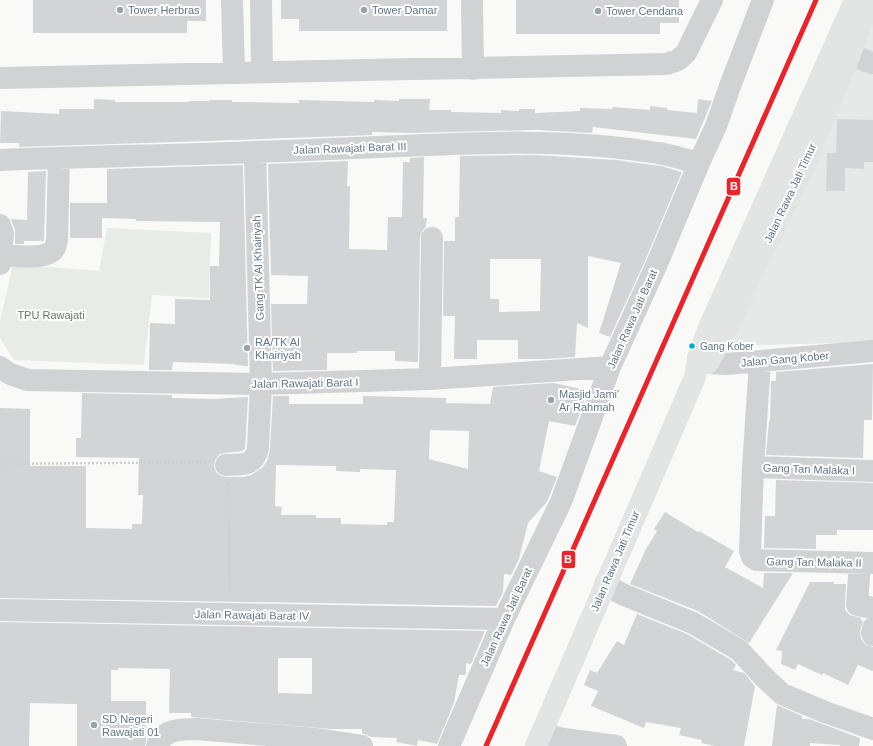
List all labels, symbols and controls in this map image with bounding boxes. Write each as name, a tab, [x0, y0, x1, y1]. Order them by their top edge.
place label: Tower Herbras	[128, 4, 200, 16]
place label: Tower Damar	[372, 4, 438, 16]
marker: Tower Herbras	[115, 5, 125, 15]
marker: Tower Damar	[359, 5, 369, 15]
place label: Tower Cendana	[606, 5, 684, 17]
marker: Tower Cendana	[593, 6, 603, 16]
street label: Jalan Rawajati Barat III	[293, 140, 407, 156]
street label: Jalan Rawa Jati Timur	[762, 141, 818, 245]
line badge: B	[726, 177, 741, 196]
text: B	[730, 180, 738, 192]
street label: Gang TK Al Khairiyah	[250, 215, 266, 321]
street label: Jalan Rawa Jati Barat	[605, 268, 659, 370]
park label: TPU Rawajati	[17, 309, 85, 321]
place label: RA/TK Al Khairiyah	[255, 336, 301, 361]
marker: Gang Kober	[687, 341, 697, 351]
place label: Gang Kober	[700, 341, 755, 352]
marker: RA/TK Al Khairiyah	[242, 343, 252, 353]
street label: Jalan Gang Kober	[740, 349, 830, 369]
street label: Jalan Rawajati Barat I	[251, 376, 359, 390]
place label: Masjid Jami' Ar Rahmah	[559, 388, 619, 413]
marker: Masjid Jami' Ar Rahmah	[546, 395, 556, 405]
street label: Gang Tan Malaka I	[763, 461, 855, 477]
street label: Jalan Rawa Jati Timur	[588, 509, 642, 613]
line badge: B	[561, 550, 576, 569]
text: B	[564, 553, 572, 565]
street label: Gang Tan Malaka II	[766, 555, 862, 569]
street label: Jalan Rawa Jati Barat	[478, 566, 534, 668]
street label: Jalan Rawajati Barat IV	[195, 608, 310, 622]
place label: SD Negeri Rawajati 01	[102, 713, 159, 738]
marker: SD Negeri Rawajati 01	[89, 720, 99, 730]

